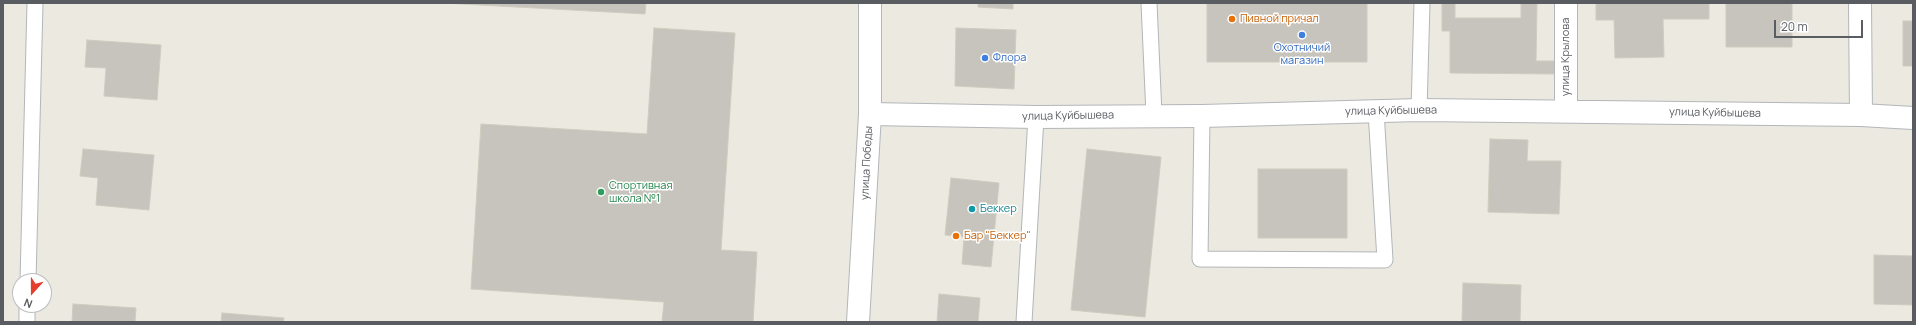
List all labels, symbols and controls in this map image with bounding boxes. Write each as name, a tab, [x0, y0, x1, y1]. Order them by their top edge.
place label: Пивной причал	[1240, 12, 1319, 26]
scale bar	[1776, 12, 1865, 38]
marker: Пивной причал	[1227, 14, 1237, 24]
street label: улица Крылова	[1559, 18, 1573, 96]
text: 20 m	[1781, 18, 1808, 35]
marker: Охотничий магазин	[1297, 30, 1307, 40]
place label: Охотничий магазин	[1274, 41, 1330, 67]
place label: Флора	[993, 51, 1026, 65]
marker: Флора	[980, 53, 990, 63]
street label: улица Куйбышева	[1345, 104, 1437, 118]
street label: улица Куйбышева	[1669, 106, 1761, 120]
street label: улица Куйбышева	[1022, 109, 1114, 123]
street label: улица Победы	[858, 126, 876, 200]
place label: Спортивная школа №1	[609, 179, 673, 205]
marker: Спортивная школа №1	[596, 187, 606, 197]
place label: Беккер	[980, 202, 1017, 216]
marker: Беккер	[967, 204, 977, 214]
place label: Бар "Беккер"	[964, 229, 1031, 243]
marker: Бар "Беккер"	[951, 231, 961, 241]
north arrow	[12, 273, 52, 313]
text: N	[22, 295, 34, 312]

